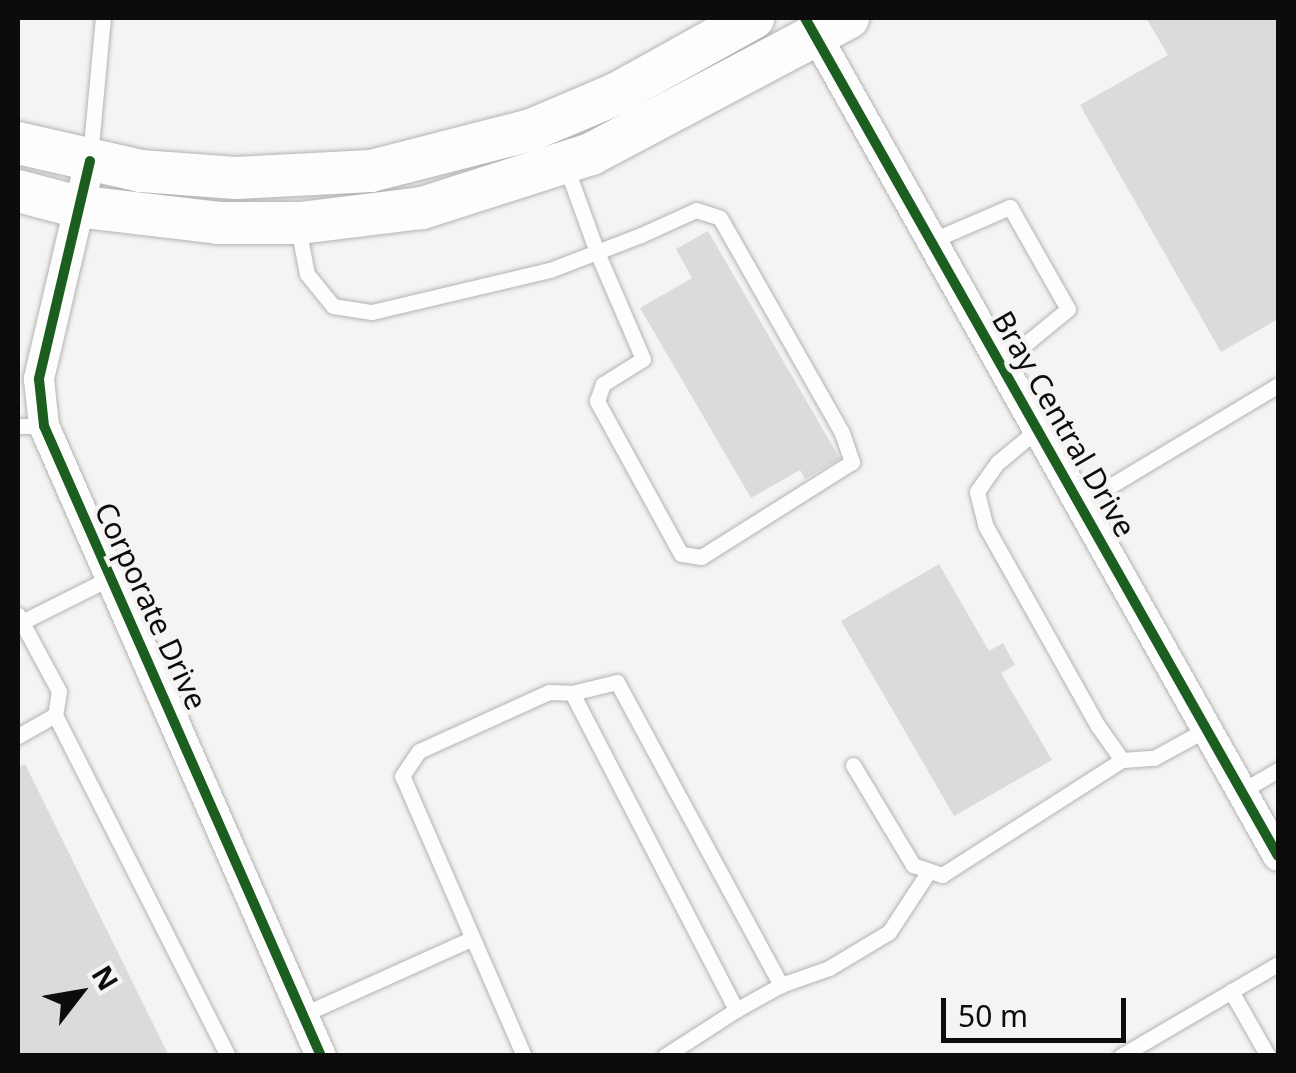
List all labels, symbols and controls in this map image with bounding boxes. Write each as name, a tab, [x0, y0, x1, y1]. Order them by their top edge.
street label: Bray Central Drive	[985, 305, 1143, 543]
street label: Corporate Drive	[87, 497, 215, 715]
north arrow	[30, 943, 130, 1043]
text: N	[84, 958, 128, 997]
scale bar	[946, 978, 1131, 1040]
text: 50 m	[958, 995, 1028, 1036]

